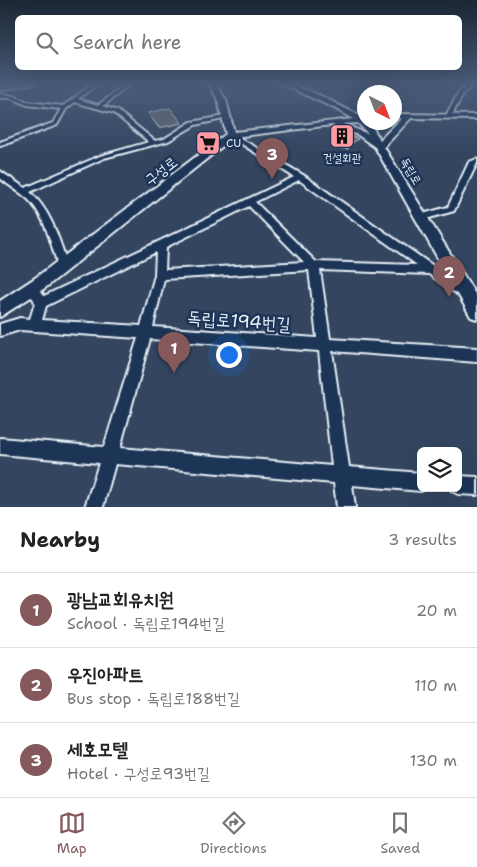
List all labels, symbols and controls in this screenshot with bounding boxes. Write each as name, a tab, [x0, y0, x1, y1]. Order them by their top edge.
search box	[15, 15, 462, 70]
icon: search	[33, 29, 61, 57]
text: Search here	[73, 30, 182, 55]
north arrow	[357, 85, 402, 130]
building icon: 건설회관	[329, 123, 355, 149]
supermarket icon: CU	[195, 130, 221, 156]
place label: CU	[226, 135, 241, 151]
pin: 3	[256, 138, 288, 179]
place label: 건설회관	[323, 150, 362, 166]
street label: 구성로	[141, 152, 181, 190]
street label: 독립로	[397, 154, 425, 188]
pin: 2	[433, 256, 465, 297]
street label: 독립로194번길	[186, 305, 292, 337]
pin: 1	[158, 332, 190, 373]
your location	[216, 342, 242, 368]
map controls	[417, 447, 462, 492]
button: layers	[417, 447, 462, 492]
text: Nearby	[20, 526, 100, 554]
text: 3 results	[388, 529, 457, 550]
text: 광남교회유치원	[67, 587, 174, 612]
text: 1	[32, 600, 40, 621]
text: 20 m	[416, 600, 457, 621]
text: School · 독립로194번길	[67, 613, 225, 634]
text: 우진아파트	[67, 662, 143, 687]
text: 2	[30, 675, 42, 696]
text: 110 m	[414, 675, 457, 696]
text: Bus stop · 독립로188번길	[67, 688, 240, 709]
text: 세호모텔	[67, 737, 128, 762]
text: 3	[30, 750, 42, 771]
text: 130 m	[410, 750, 457, 771]
text: Hotel · 구성로93번길	[67, 763, 210, 784]
tab: Map	[57, 809, 87, 857]
tab: Directions	[200, 809, 267, 857]
tab: Saved	[381, 809, 420, 857]

